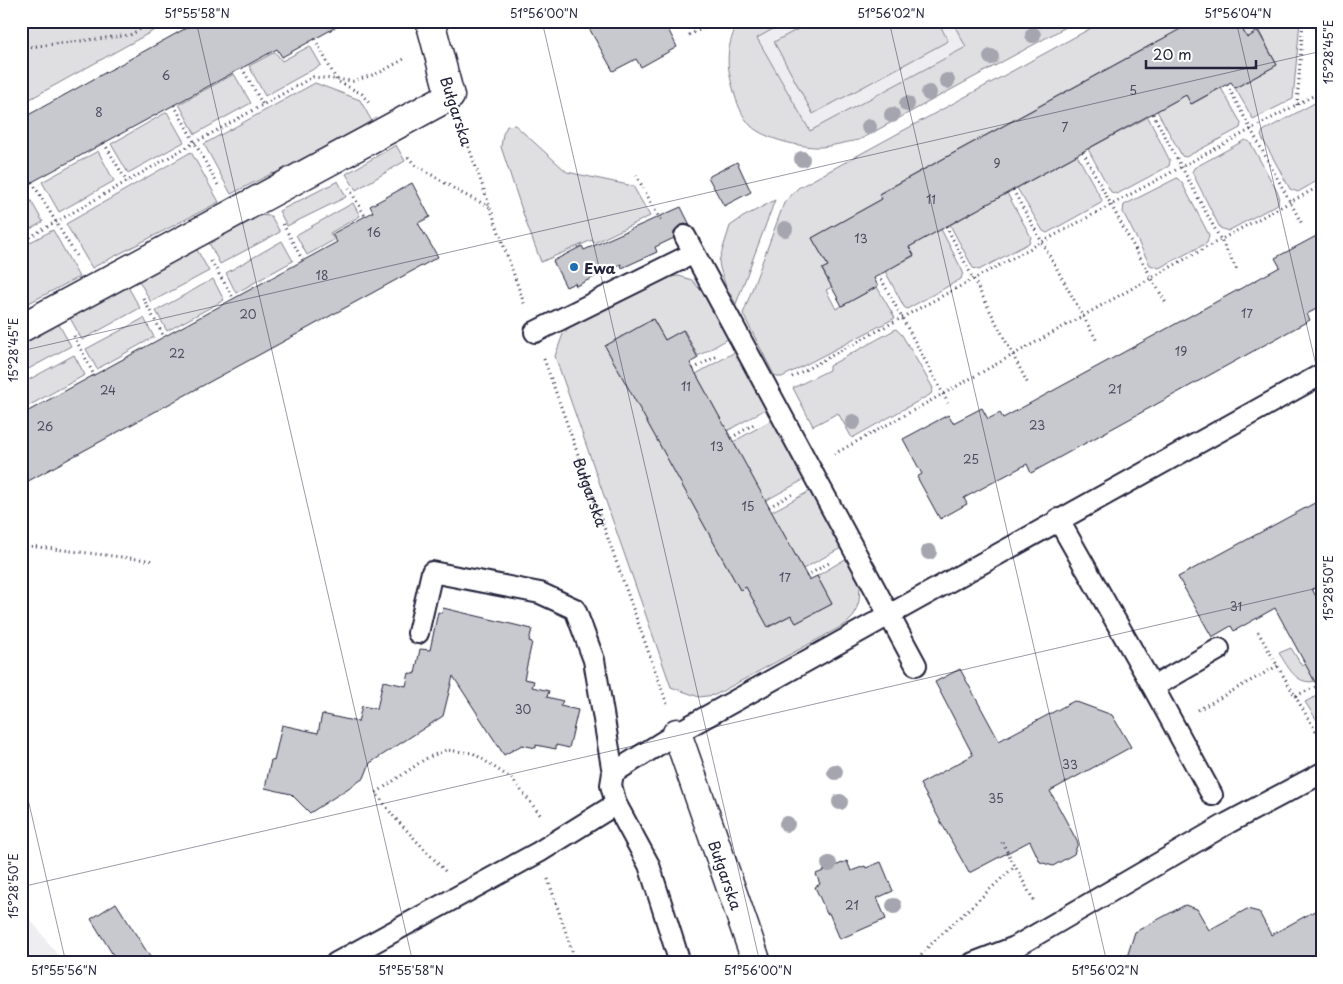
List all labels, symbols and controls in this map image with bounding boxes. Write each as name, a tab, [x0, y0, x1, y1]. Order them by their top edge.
text: 51°55'58"N	[164, 4, 230, 22]
text: 51°56'00"N	[510, 4, 578, 22]
text: 51°56'02"N	[857, 4, 925, 22]
text: 51°56'04"N	[1204, 4, 1272, 22]
text: 15°28'45"E	[1319, 20, 1337, 84]
scale bar	[1146, 38, 1256, 70]
text: 20 m	[1153, 42, 1192, 65]
house number: 6	[162, 66, 170, 84]
street label: Bułgarska	[435, 73, 479, 149]
house number: 5	[1129, 81, 1137, 99]
house number: 8	[95, 103, 103, 121]
house number: 7	[1062, 118, 1069, 136]
house number: 9	[993, 154, 1001, 172]
house number: 11	[926, 190, 936, 208]
house number: 16	[367, 223, 381, 241]
house number: 13	[854, 229, 868, 247]
place label: Ewa	[584, 256, 616, 279]
marker: Ewa	[568, 261, 580, 273]
house number: 18	[316, 266, 328, 284]
house number: 17	[1241, 304, 1253, 322]
house number: 20	[239, 305, 257, 323]
text: 15°28'45"E	[4, 318, 22, 382]
house number: 19	[1175, 342, 1187, 360]
house number: 22	[169, 344, 185, 362]
house number: 11	[681, 377, 691, 395]
house number: 21	[1108, 380, 1122, 398]
house number: 24	[100, 381, 116, 399]
house number: 23	[1029, 416, 1045, 434]
house number: 26	[37, 417, 53, 435]
house number: 13	[710, 437, 724, 455]
house number: 25	[963, 450, 979, 468]
street label: Bułgarska	[568, 454, 615, 530]
house number: 15	[741, 497, 755, 515]
text: 15°28'50"E	[1319, 555, 1337, 621]
house number: 17	[779, 568, 791, 586]
house number: 31	[1230, 597, 1242, 615]
house number: 30	[515, 700, 532, 718]
house number: 33	[1062, 755, 1078, 773]
house number: 35	[988, 789, 1004, 807]
street label: Bułgarska	[704, 837, 749, 913]
text: 15°28'50"E	[4, 853, 22, 919]
house number: 21	[845, 896, 859, 914]
text: 51°55'56"N	[31, 961, 97, 979]
text: 51°55'58"N	[378, 961, 444, 979]
text: 51°56'00"N	[724, 961, 792, 979]
text: 51°56'02"N	[1071, 961, 1139, 979]

